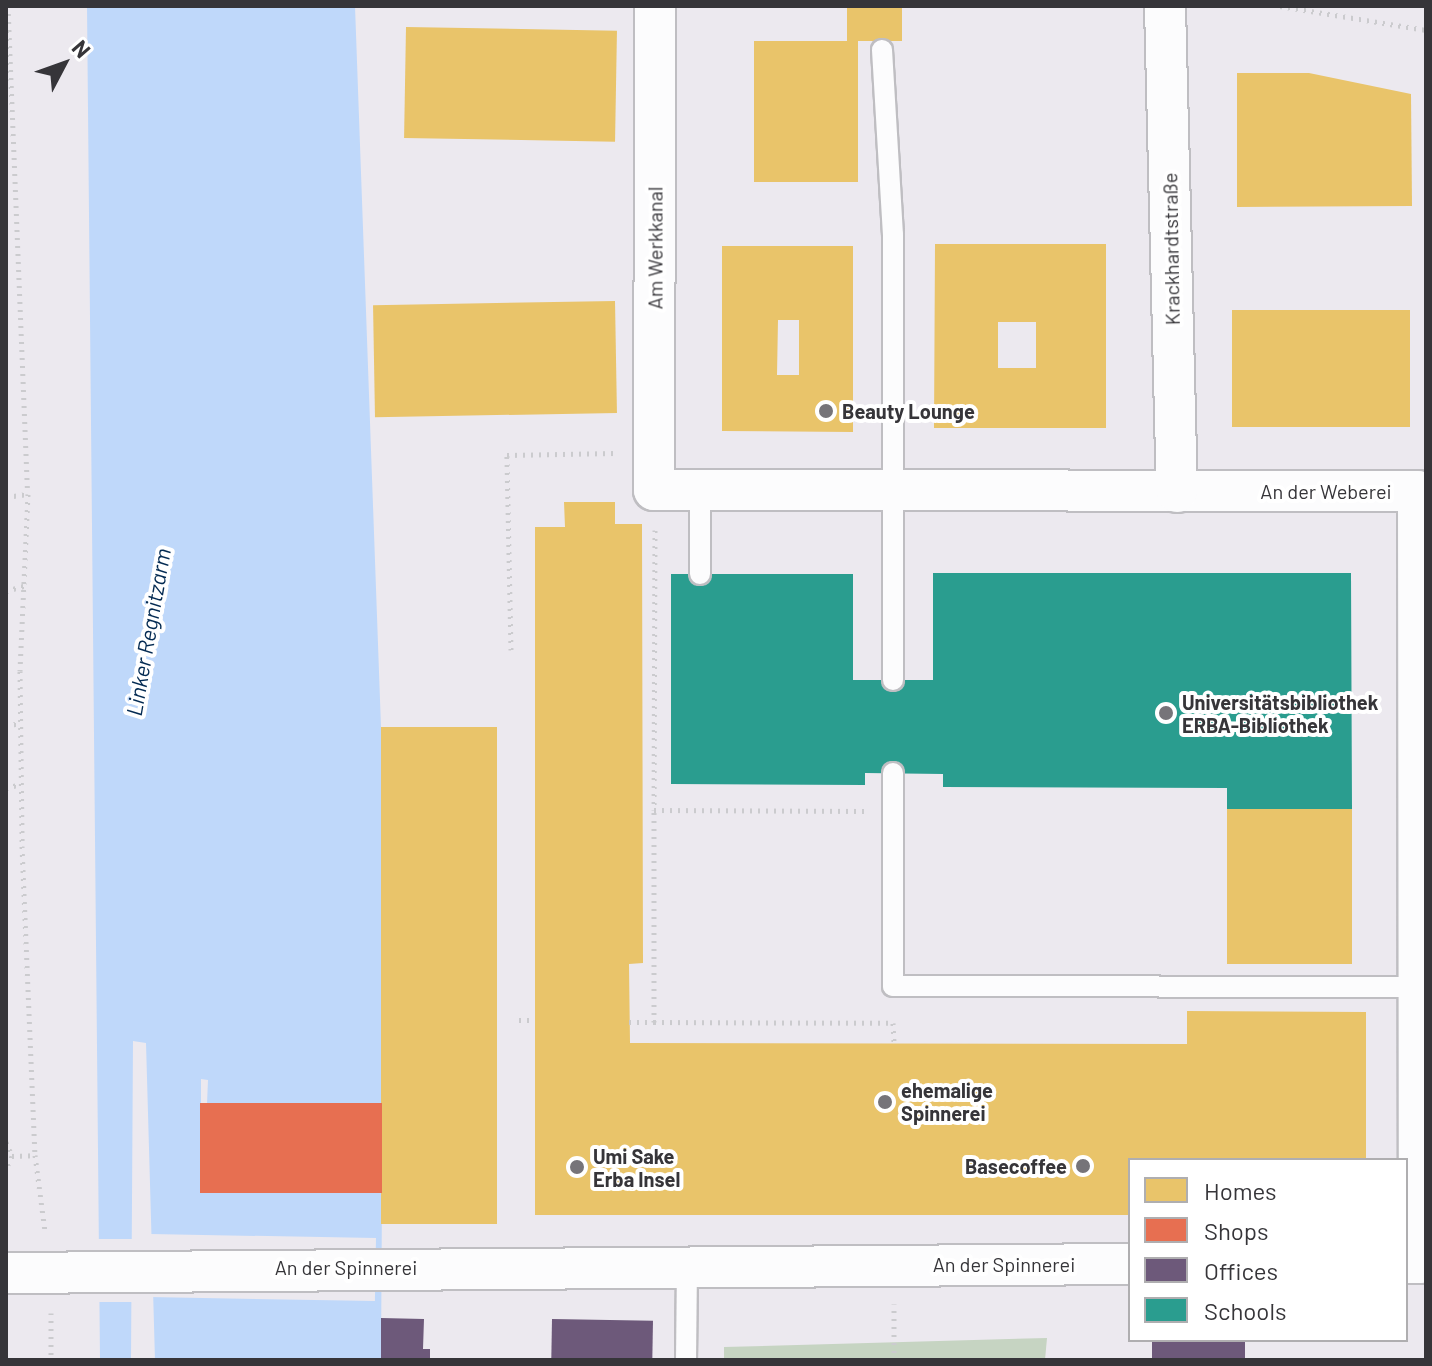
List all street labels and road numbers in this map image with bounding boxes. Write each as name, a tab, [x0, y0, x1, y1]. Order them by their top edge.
street label: Krackhardtstraße	[1158, 172, 1184, 326]
street label: Am Werkkanal	[643, 187, 667, 309]
street label: An der Weberei	[1260, 479, 1392, 503]
street label: An der Spinnerei	[933, 1252, 1075, 1276]
street label: An der Spinnerei	[275, 1255, 417, 1279]

